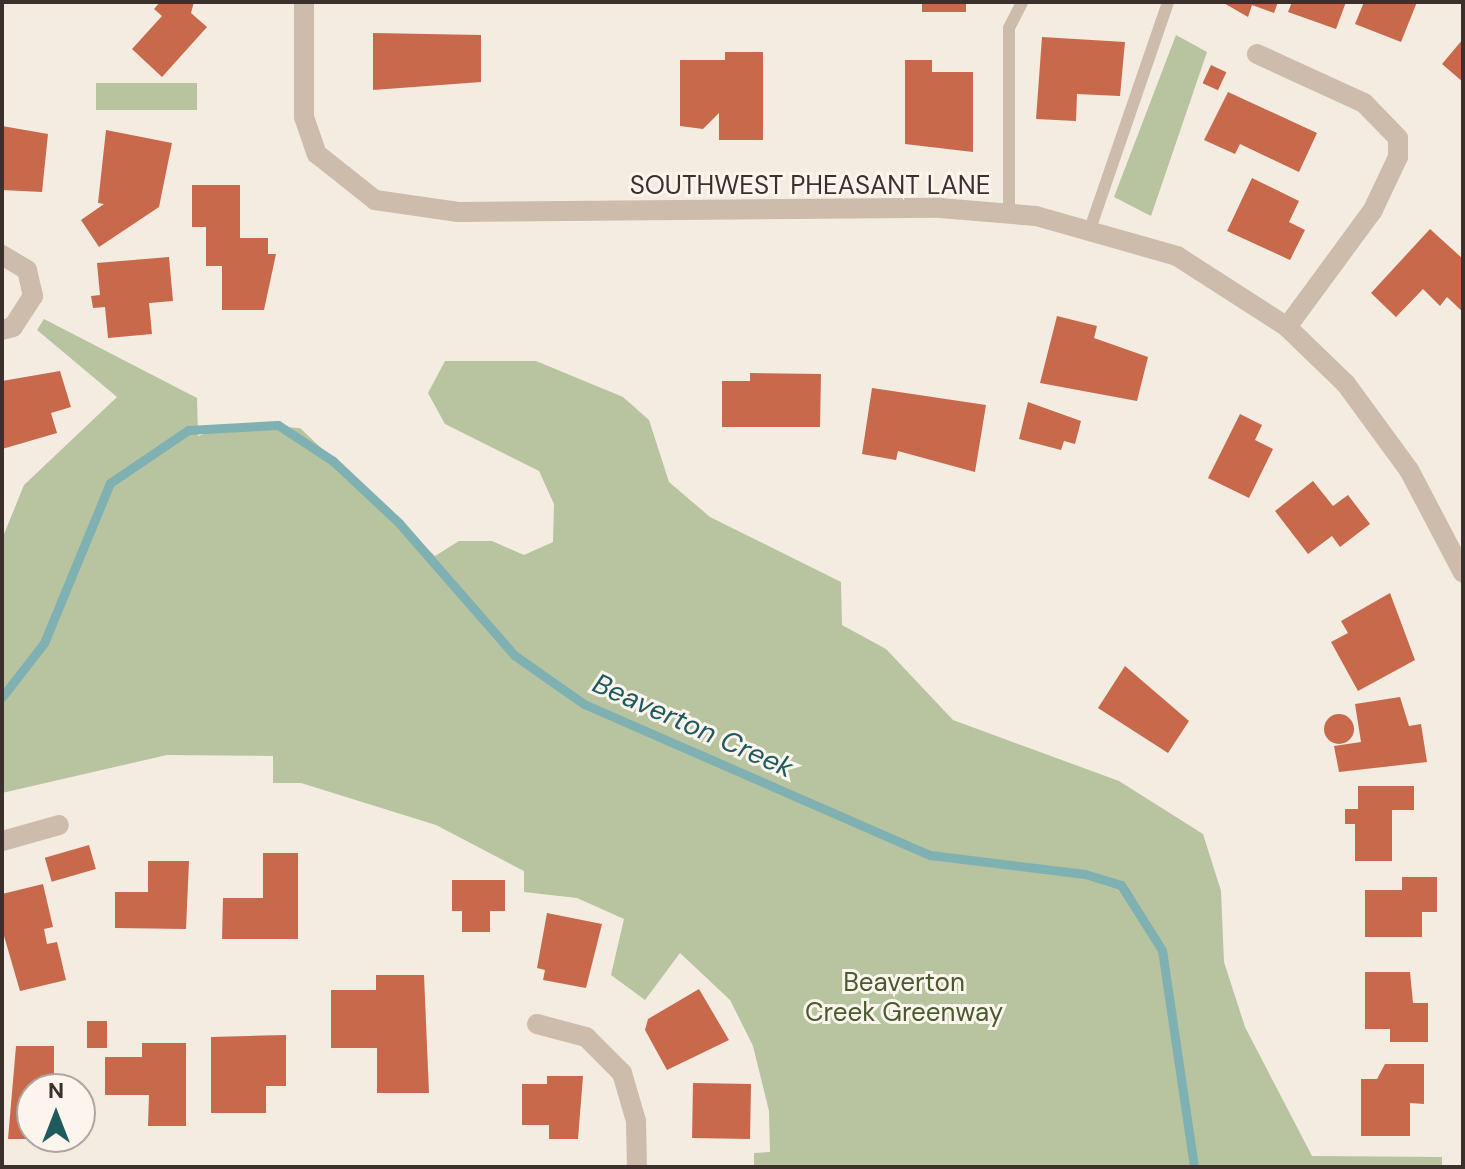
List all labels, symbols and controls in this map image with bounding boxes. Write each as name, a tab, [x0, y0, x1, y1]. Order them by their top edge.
street label: SOUTHWEST PHEASANT LANE	[630, 170, 990, 202]
water label: Beaverton Creek	[587, 667, 799, 785]
park label: Beaverton Creek Greenway	[805, 967, 1003, 1028]
north arrow	[16, 1073, 96, 1153]
text: N	[48, 1076, 64, 1105]

